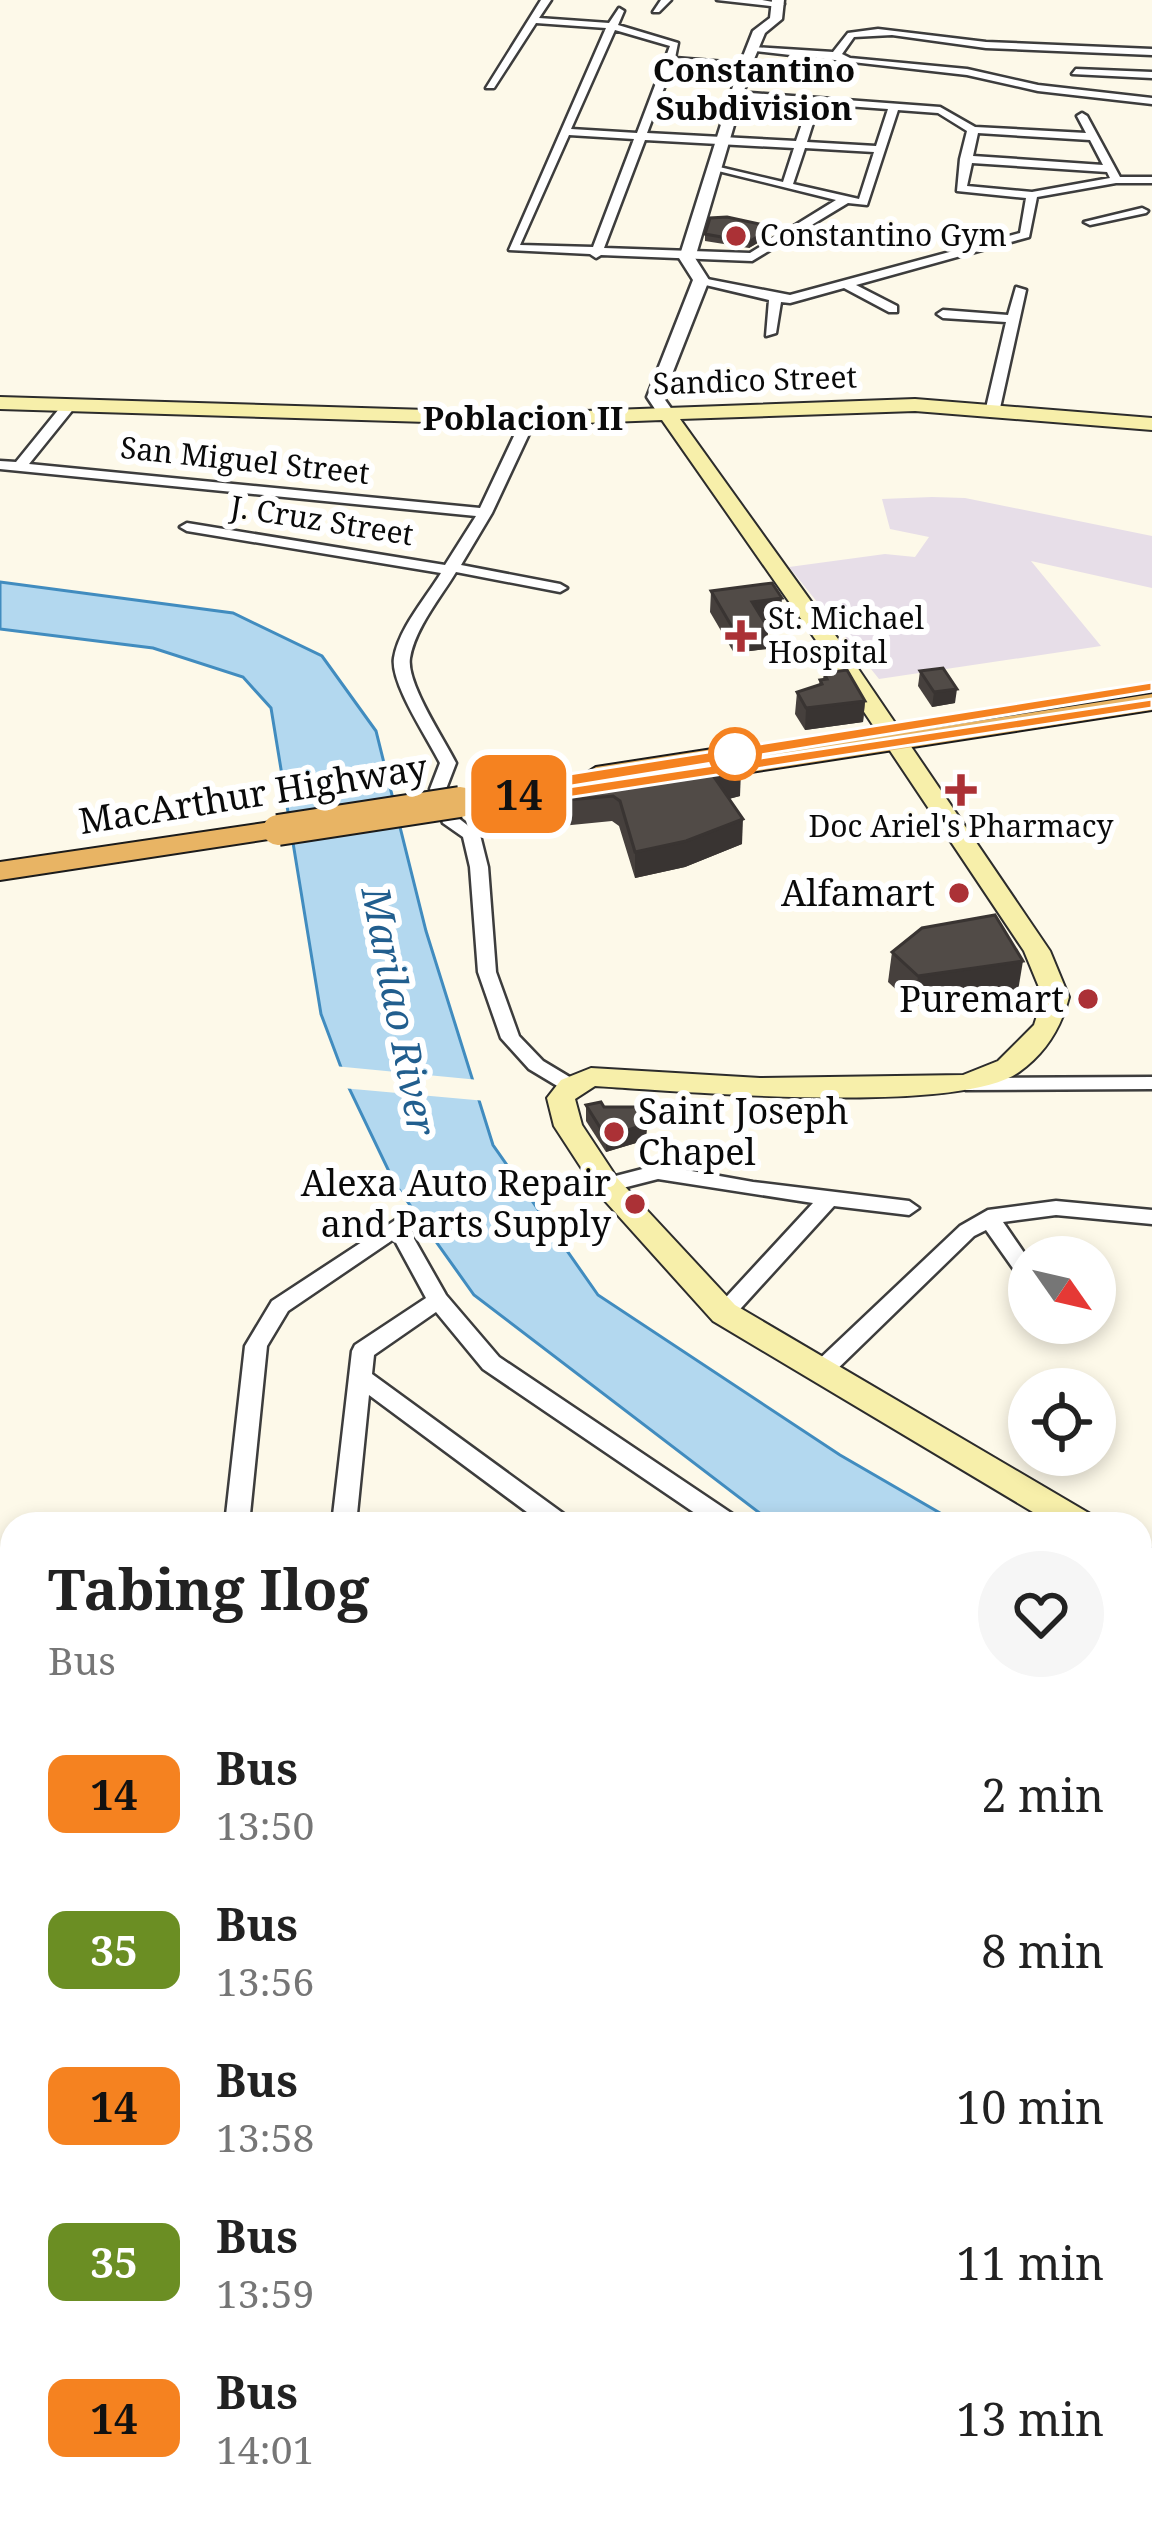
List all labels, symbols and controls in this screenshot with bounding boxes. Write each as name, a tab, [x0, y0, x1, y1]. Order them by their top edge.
district label: Constantino Subdivision	[653, 47, 855, 130]
place label: Constantino Gym	[760, 214, 1007, 255]
marker: Constantino Gym	[723, 223, 749, 249]
street label: Sandico Street	[652, 355, 858, 404]
district label: Poblacion II	[423, 395, 623, 440]
street label: San Miguel Street	[119, 426, 372, 493]
street label: J. Cruz Street	[227, 485, 417, 554]
place label: St. Michael Hospital	[768, 597, 924, 672]
marker: St. Michael Hospital	[725, 620, 757, 652]
unlabelled marker	[710, 729, 760, 779]
street label: MacArthur Highway	[75, 742, 431, 845]
line badge: 14	[465, 755, 573, 833]
text: 14	[495, 765, 543, 822]
marker: Doc Ariel's Pharmacy	[948, 777, 974, 803]
place label: Doc Ariel's Pharmacy	[809, 805, 1114, 846]
place label: Alfamart	[781, 868, 935, 917]
marker: Alfamart	[946, 880, 972, 906]
water label: Marilao River	[350, 881, 451, 1140]
place label: Puremart	[899, 974, 1064, 1023]
marker: Puremart	[1075, 986, 1101, 1012]
place label: Saint Joseph Chapel	[638, 1086, 849, 1176]
marker: Saint Joseph Chapel	[601, 1119, 627, 1145]
place label: Alexa Auto Repair and Parts Supply	[301, 1158, 612, 1248]
marker: Alexa Auto Repair and Parts Supply	[622, 1191, 648, 1217]
north arrow	[1008, 1236, 1116, 1344]
map controls	[1008, 1236, 1116, 1476]
button: locate	[1008, 1368, 1116, 1476]
text: Tabing Ilog	[48, 1549, 369, 1627]
button: heart	[978, 1551, 1104, 1677]
text: Bus	[48, 1633, 116, 1686]
text: Bus	[216, 1737, 298, 1798]
text: 2 min	[981, 1764, 1104, 1825]
text: 14	[90, 1765, 138, 1822]
text: 13:50	[216, 1798, 314, 1851]
text: Bus	[216, 1893, 298, 1954]
text: 8 min	[981, 1920, 1104, 1981]
text: 35	[90, 1921, 138, 1978]
text: 13:56	[216, 1954, 314, 2007]
text: Bus	[216, 2049, 298, 2110]
text: 10 min	[956, 2076, 1104, 2137]
text: 14	[90, 2077, 138, 2134]
text: 13:58	[216, 2110, 314, 2163]
text: Bus	[216, 2205, 298, 2266]
text: 11 min	[956, 2232, 1104, 2293]
text: 35	[90, 2233, 138, 2290]
text: 13:59	[216, 2266, 314, 2319]
text: Bus	[216, 2361, 298, 2422]
text: 13 min	[956, 2388, 1104, 2449]
text: 14	[90, 2389, 138, 2446]
text: 14:01	[216, 2422, 314, 2475]

